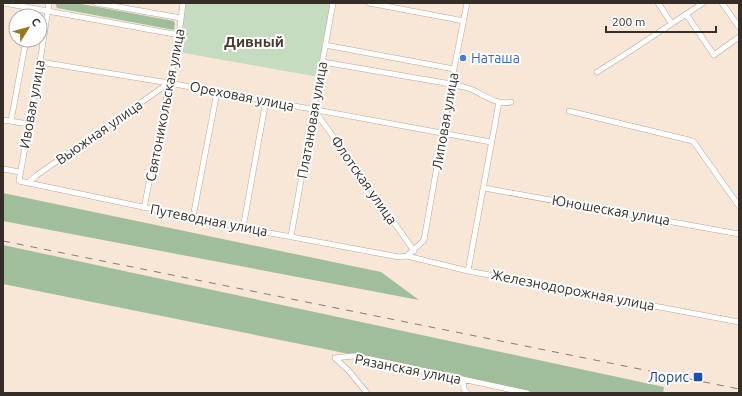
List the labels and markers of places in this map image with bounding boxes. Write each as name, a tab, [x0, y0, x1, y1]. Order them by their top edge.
place label: Наташа	[471, 50, 520, 66]
marker: Наташа	[458, 53, 468, 63]
place label: Лорис	[648, 369, 689, 385]
marker: Лорис	[692, 371, 704, 383]

